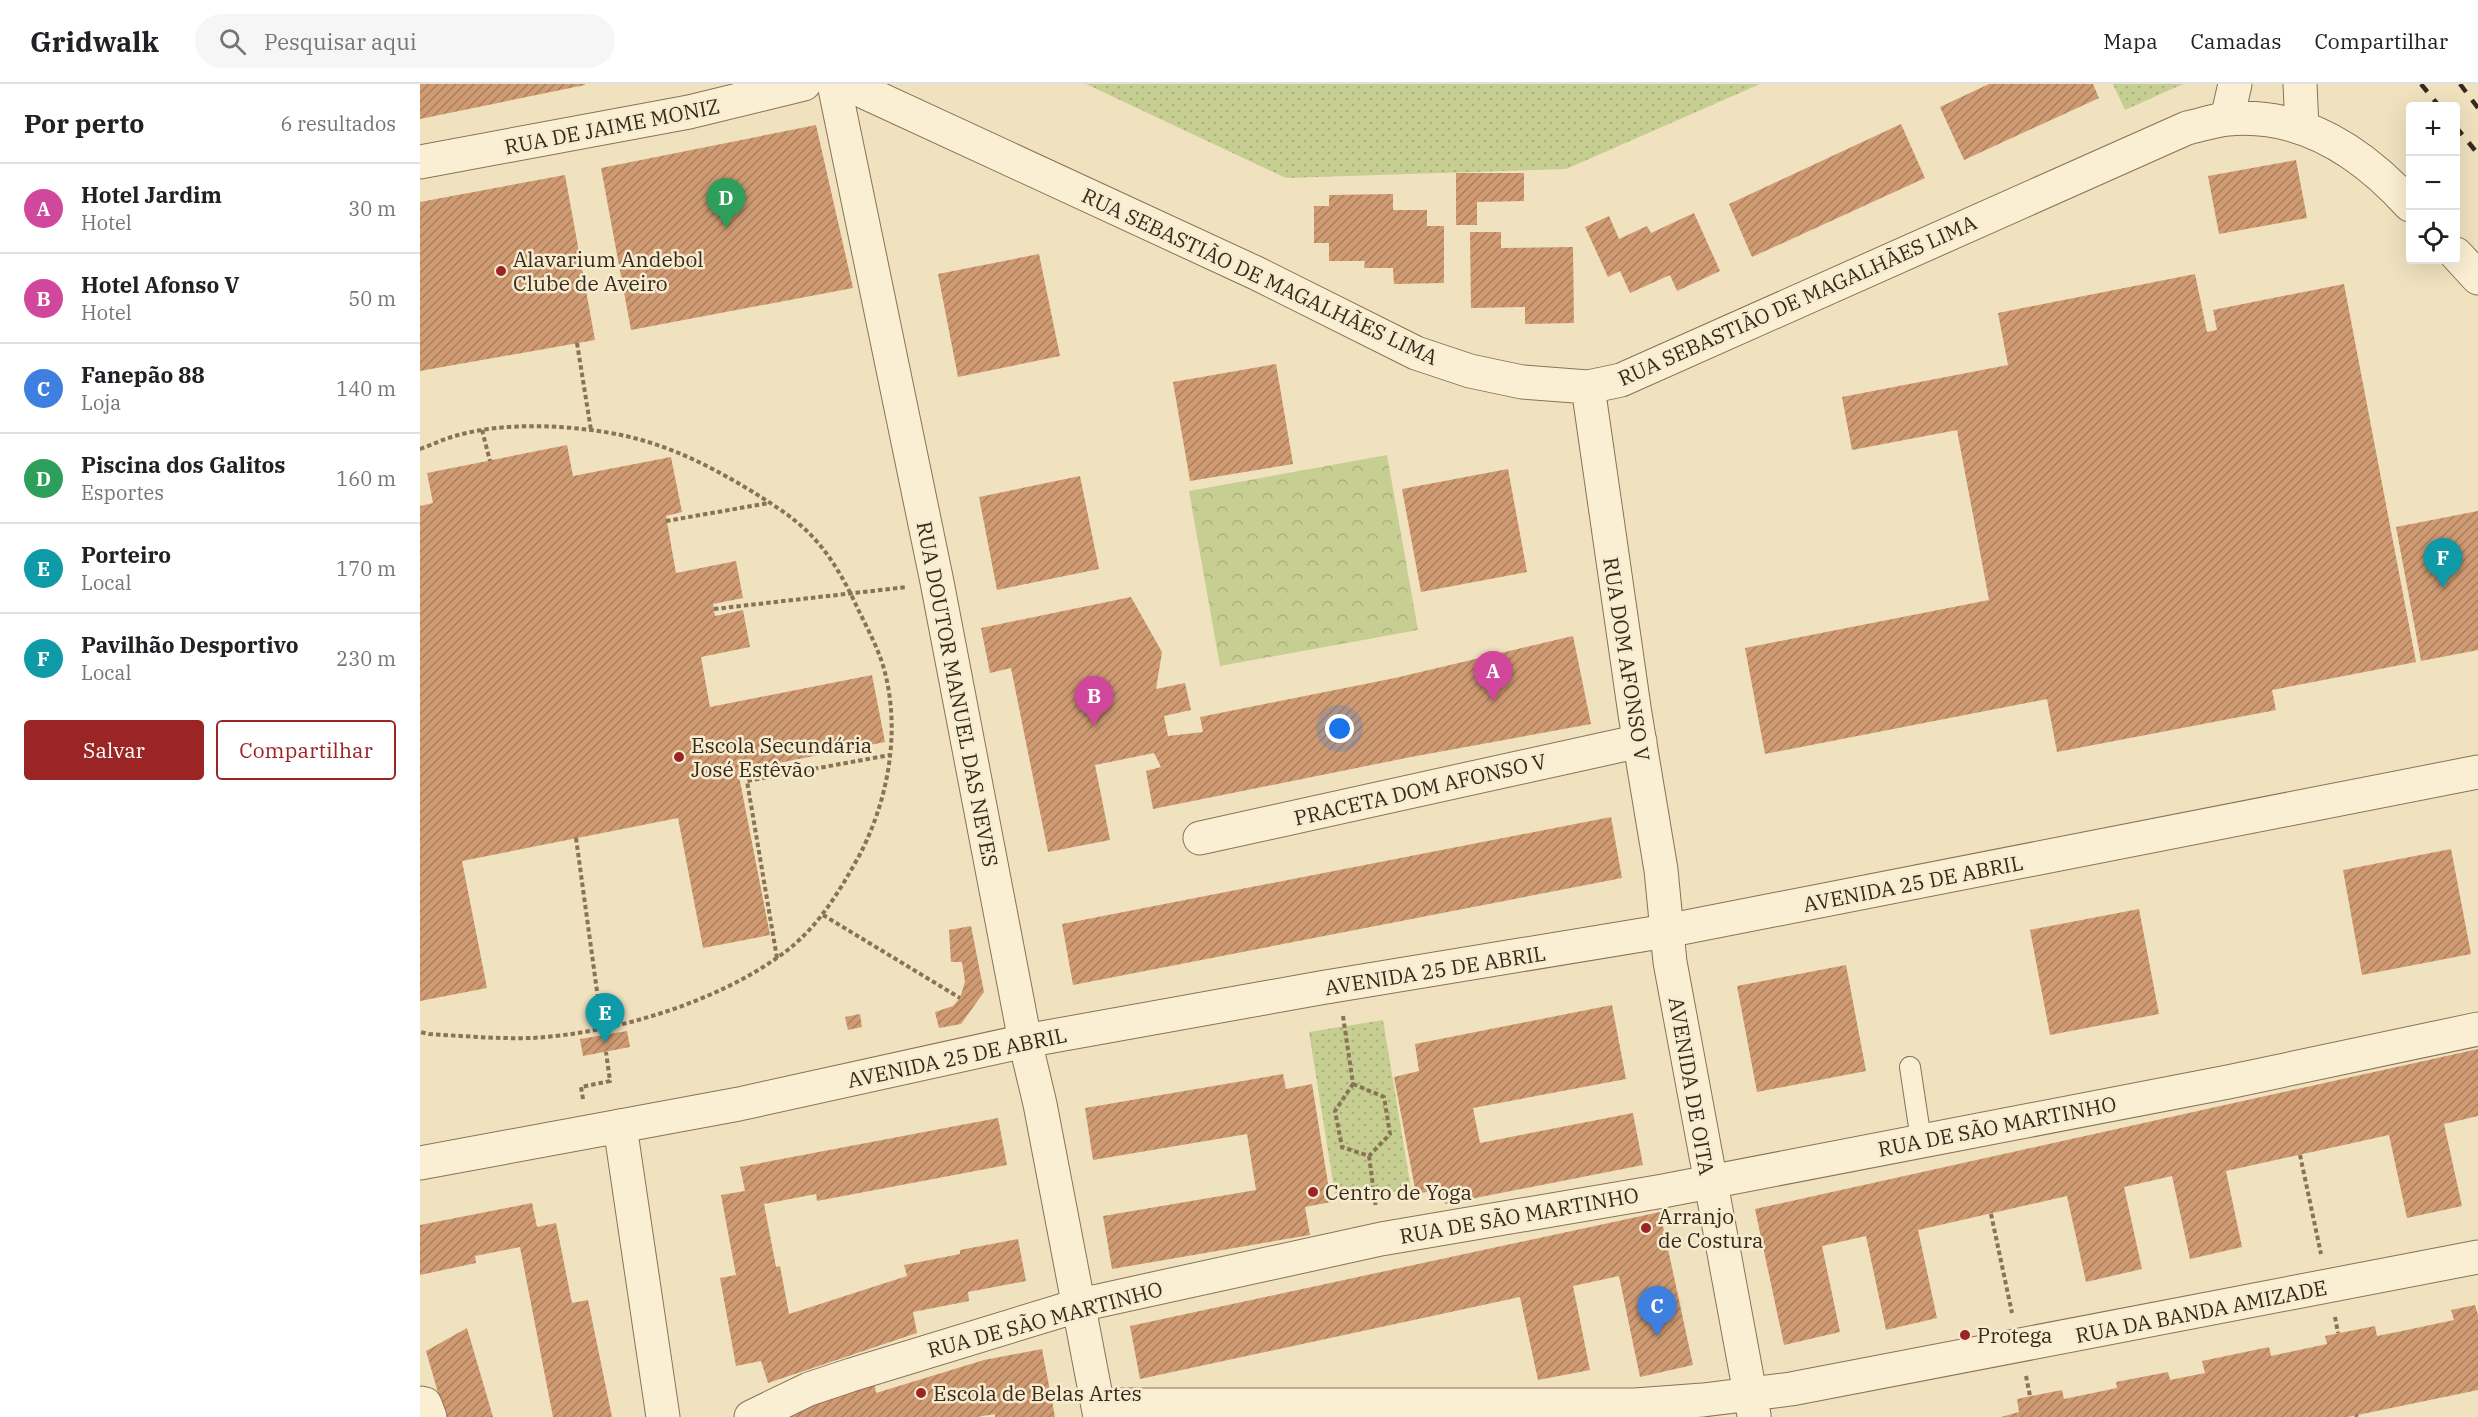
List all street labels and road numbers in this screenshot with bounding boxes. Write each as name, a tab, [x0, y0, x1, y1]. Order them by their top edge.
street label: RUA DE JAIME MONIZ	[502, 91, 722, 161]
street label: RUA SEBASTIÃO DE MAGALHÃES LIMA	[1077, 181, 1443, 371]
street label: RUA SEBASTIÃO DE MAGALHÃES LIMA	[1613, 208, 1981, 392]
street label: RUA DOUTOR MANUEL DAS NEVES	[911, 519, 1005, 869]
street label: RUA DOM AFONSO V	[1597, 555, 1657, 763]
street label: PRACETA DOM AFONSO V	[1291, 746, 1549, 832]
street label: AVENIDA 25 DE ABRIL	[1801, 848, 2025, 918]
street label: AVENIDA 25 DE ABRIL	[1322, 939, 1548, 1001]
street label: AVENIDA DE OITA	[1663, 995, 1722, 1178]
street label: AVENIDA 25 DE ABRIL	[845, 1020, 1069, 1094]
street label: RUA DE SÃO MARTINHO	[1875, 1089, 2119, 1163]
street label: RUA DE SÃO MARTINHO	[1397, 1180, 1641, 1250]
street label: RUA DA BANDA AMIZADE	[2073, 1273, 2329, 1349]
street label: RUA DE SÃO MARTINHO	[924, 1274, 1166, 1364]

